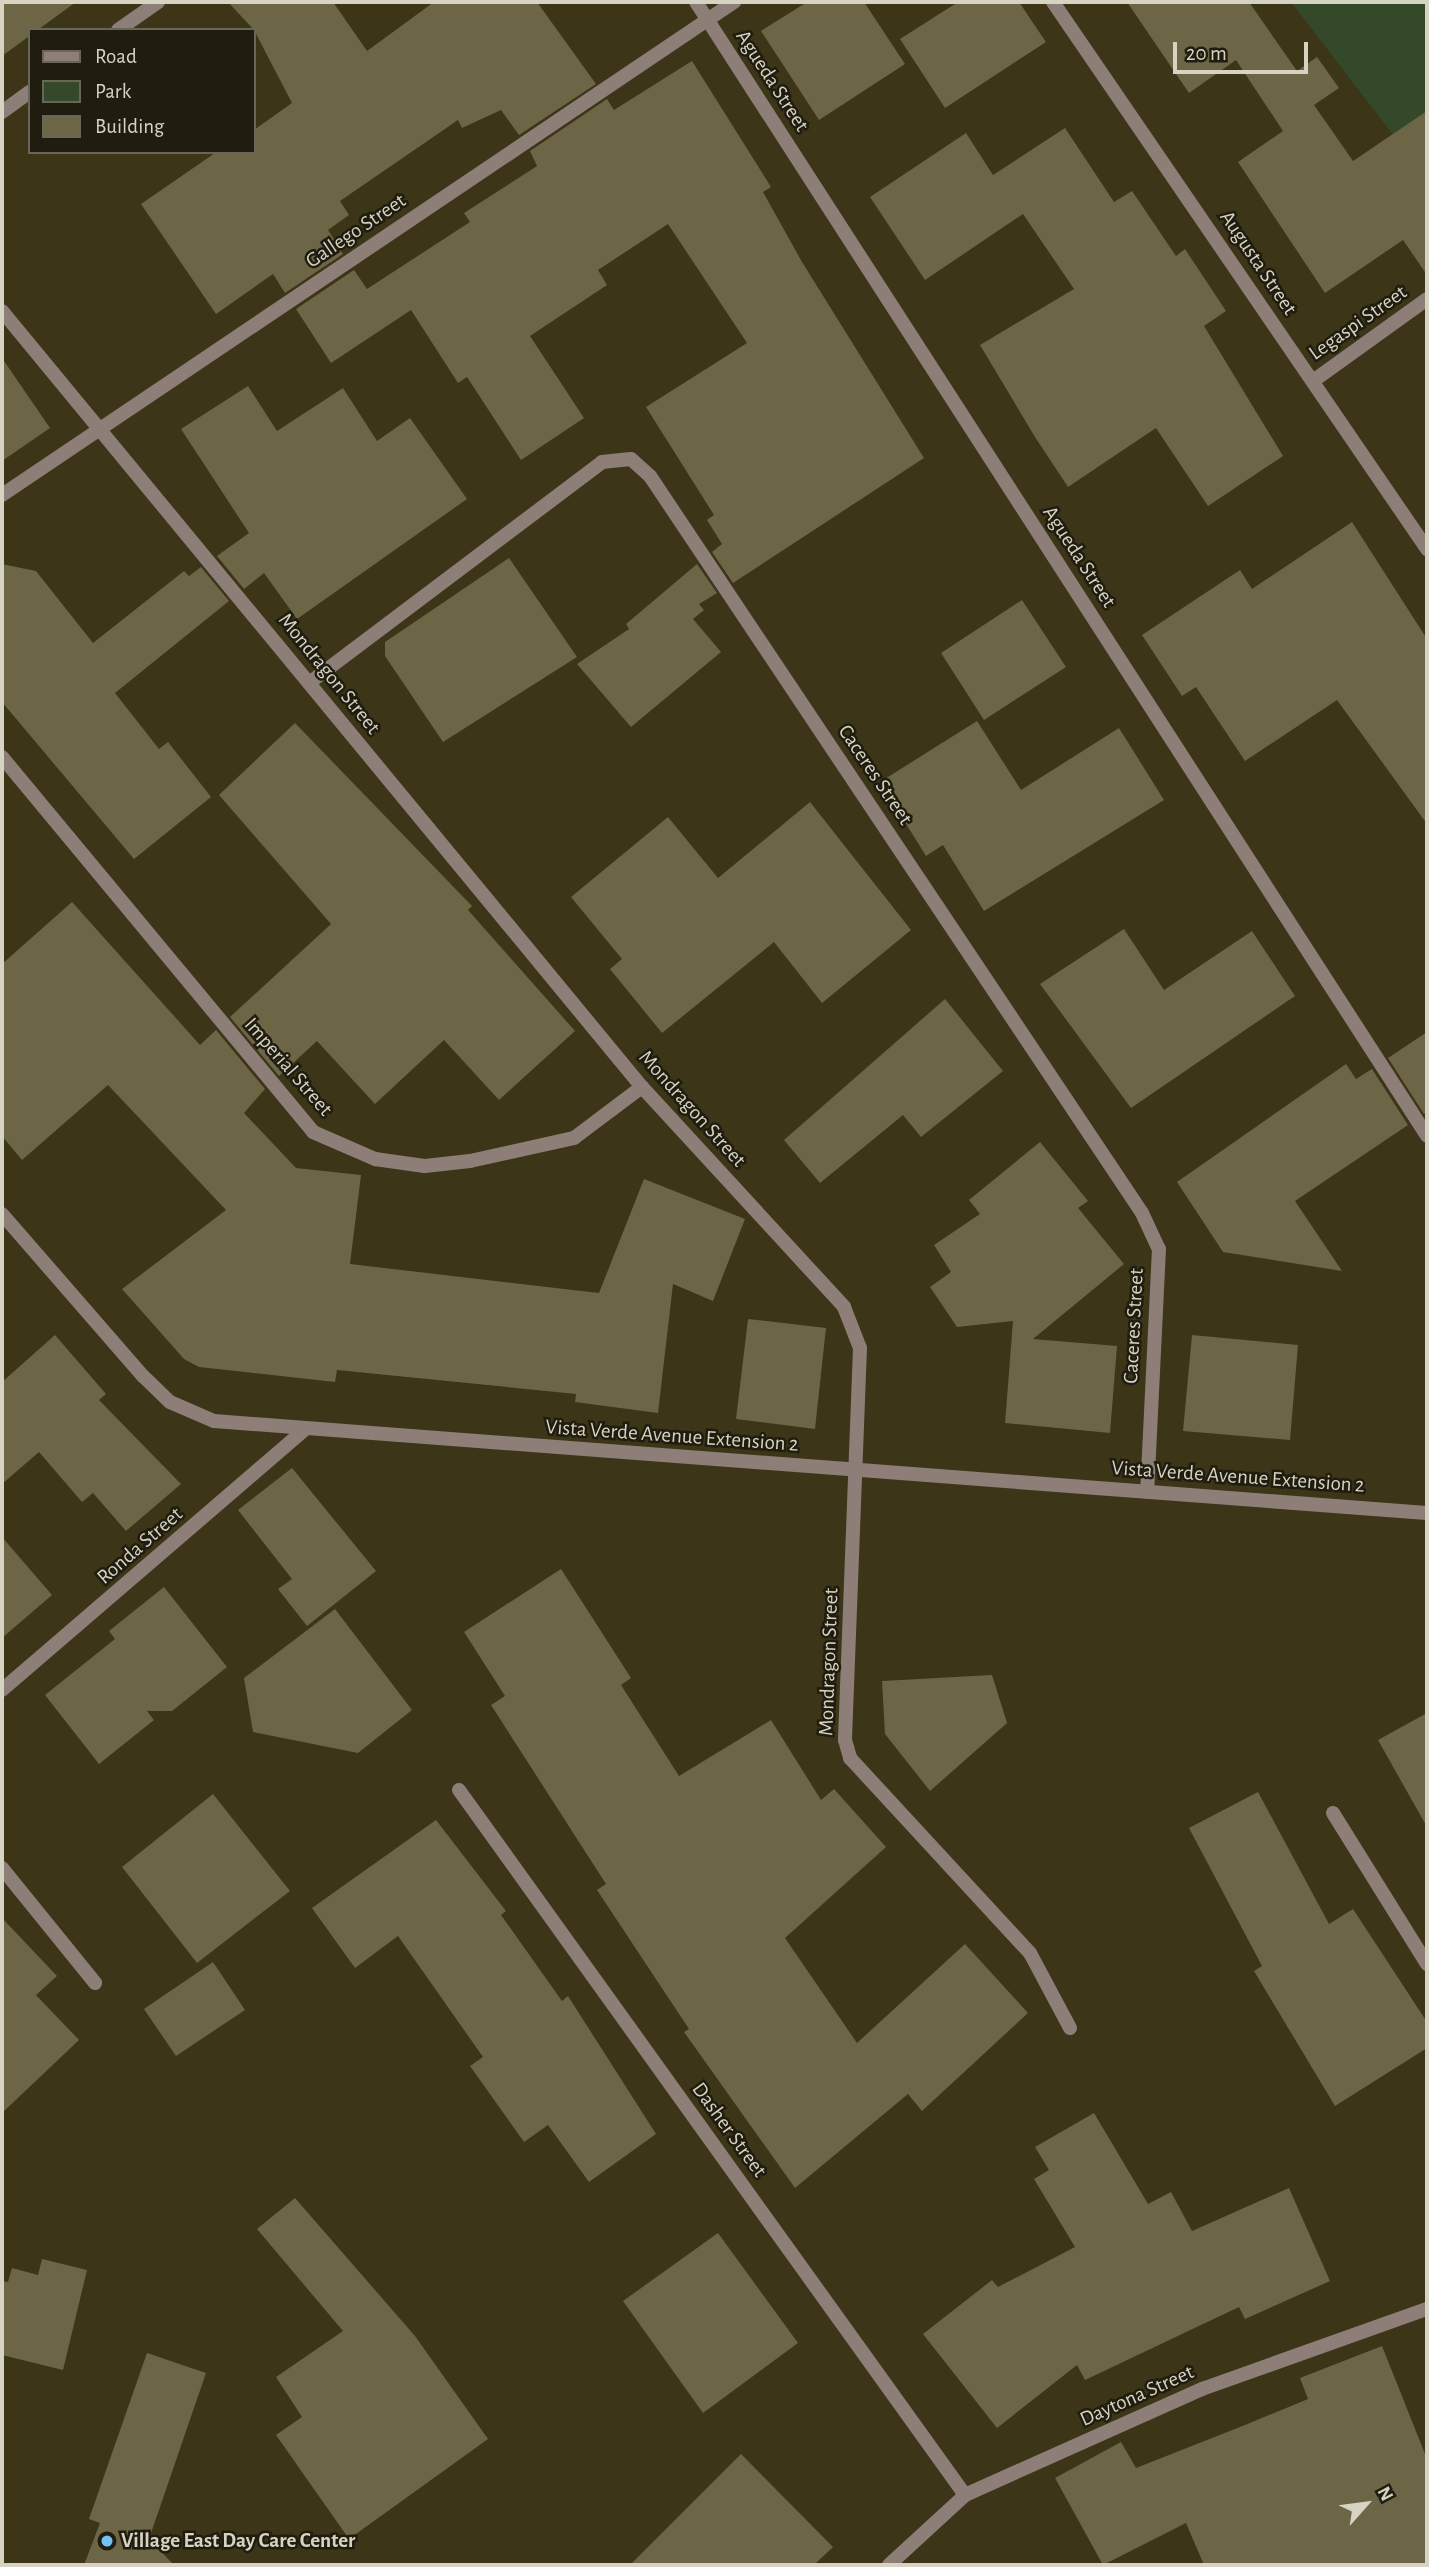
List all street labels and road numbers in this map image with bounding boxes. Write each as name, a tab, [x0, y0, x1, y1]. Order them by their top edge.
street label: Agueda Street	[730, 25, 814, 137]
street label: Gallego Street	[301, 188, 411, 274]
street label: Augusta Street	[1214, 206, 1302, 320]
street label: Legaspi Street	[1304, 280, 1412, 366]
street label: Agueda Street	[1037, 501, 1121, 613]
street label: Mondragon Street	[273, 608, 385, 740]
street label: Caceres Street	[832, 720, 918, 830]
street label: Imperial Street	[238, 1013, 338, 1121]
street label: Mondragon Street	[633, 1045, 751, 1173]
street label: Caceres Street	[1118, 1268, 1150, 1384]
street label: Vista Verde Avenue Extension 2	[545, 1415, 799, 1457]
street label: Vista Verde Avenue Extension 2	[1111, 1456, 1365, 1498]
street label: Ronda Street	[92, 1502, 188, 1590]
street label: Mondragon Street	[814, 1587, 844, 1737]
street label: Dasher Street	[686, 2078, 772, 2182]
street label: Daytona Street	[1076, 2360, 1198, 2432]

